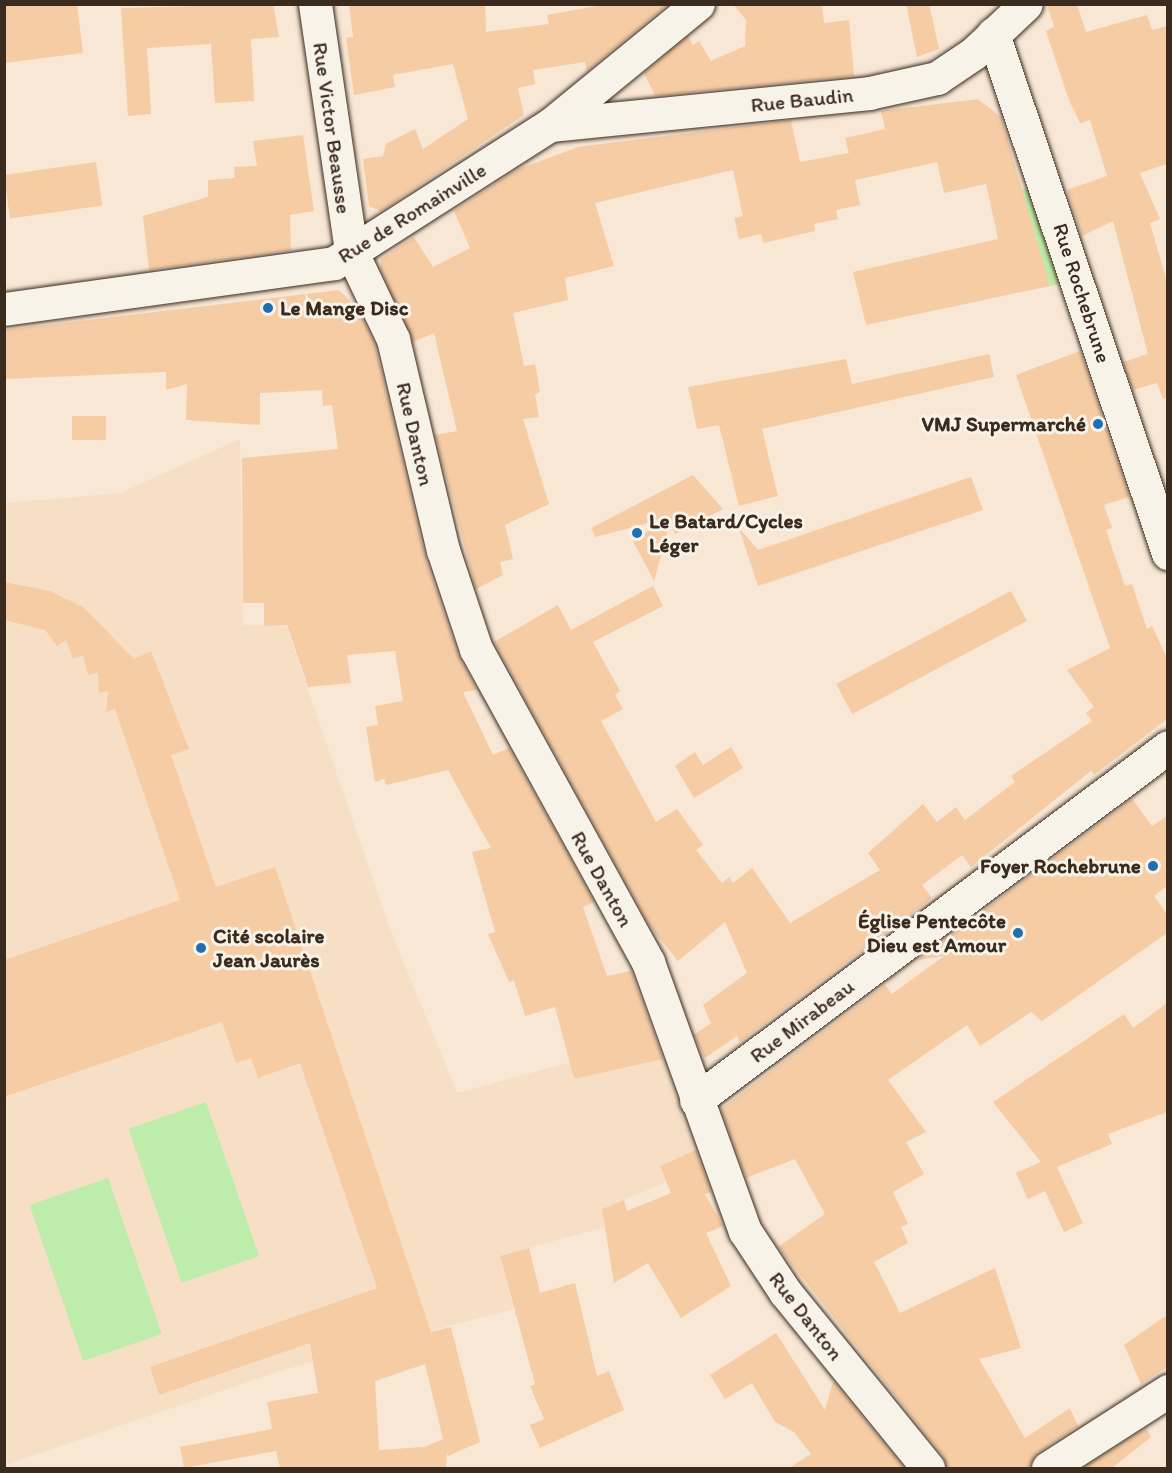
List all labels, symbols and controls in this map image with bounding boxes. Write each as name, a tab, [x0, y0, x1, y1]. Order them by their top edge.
street label: Rue Victor Beausse	[308, 41, 356, 215]
street label: Rue Baudin	[749, 82, 855, 118]
street label: Rue de Romainville	[333, 157, 491, 269]
street label: Rue Rochebrune	[1048, 220, 1116, 366]
place label: Le Mange Disc	[280, 295, 408, 321]
marker: Le Mange Disc	[261, 301, 275, 315]
street label: Rue Danton	[391, 379, 439, 489]
place label: VMJ Supermarché	[922, 411, 1086, 437]
marker: VMJ Supermarché	[1091, 417, 1105, 431]
place label: Le Batard/Cycles Léger	[649, 508, 803, 558]
marker: Le Batard/Cycles Léger	[630, 526, 644, 540]
street label: Rue Danton	[565, 826, 639, 932]
place label: Foyer Rochebrune	[982, 853, 1141, 879]
marker: Foyer Rochebrune	[1146, 859, 1160, 873]
place label: Église Pentecôte Dieu est Amour	[859, 908, 1006, 958]
place label: Cité scolaire Jean Jaurès	[213, 923, 324, 973]
marker: Église Pentecôte Dieu est Amour	[1011, 926, 1025, 940]
marker: Cité scolaire Jean Jaurès	[194, 941, 208, 955]
street label: Rue Mirabeau	[745, 974, 859, 1068]
street label: Rue Danton	[763, 1266, 849, 1366]

